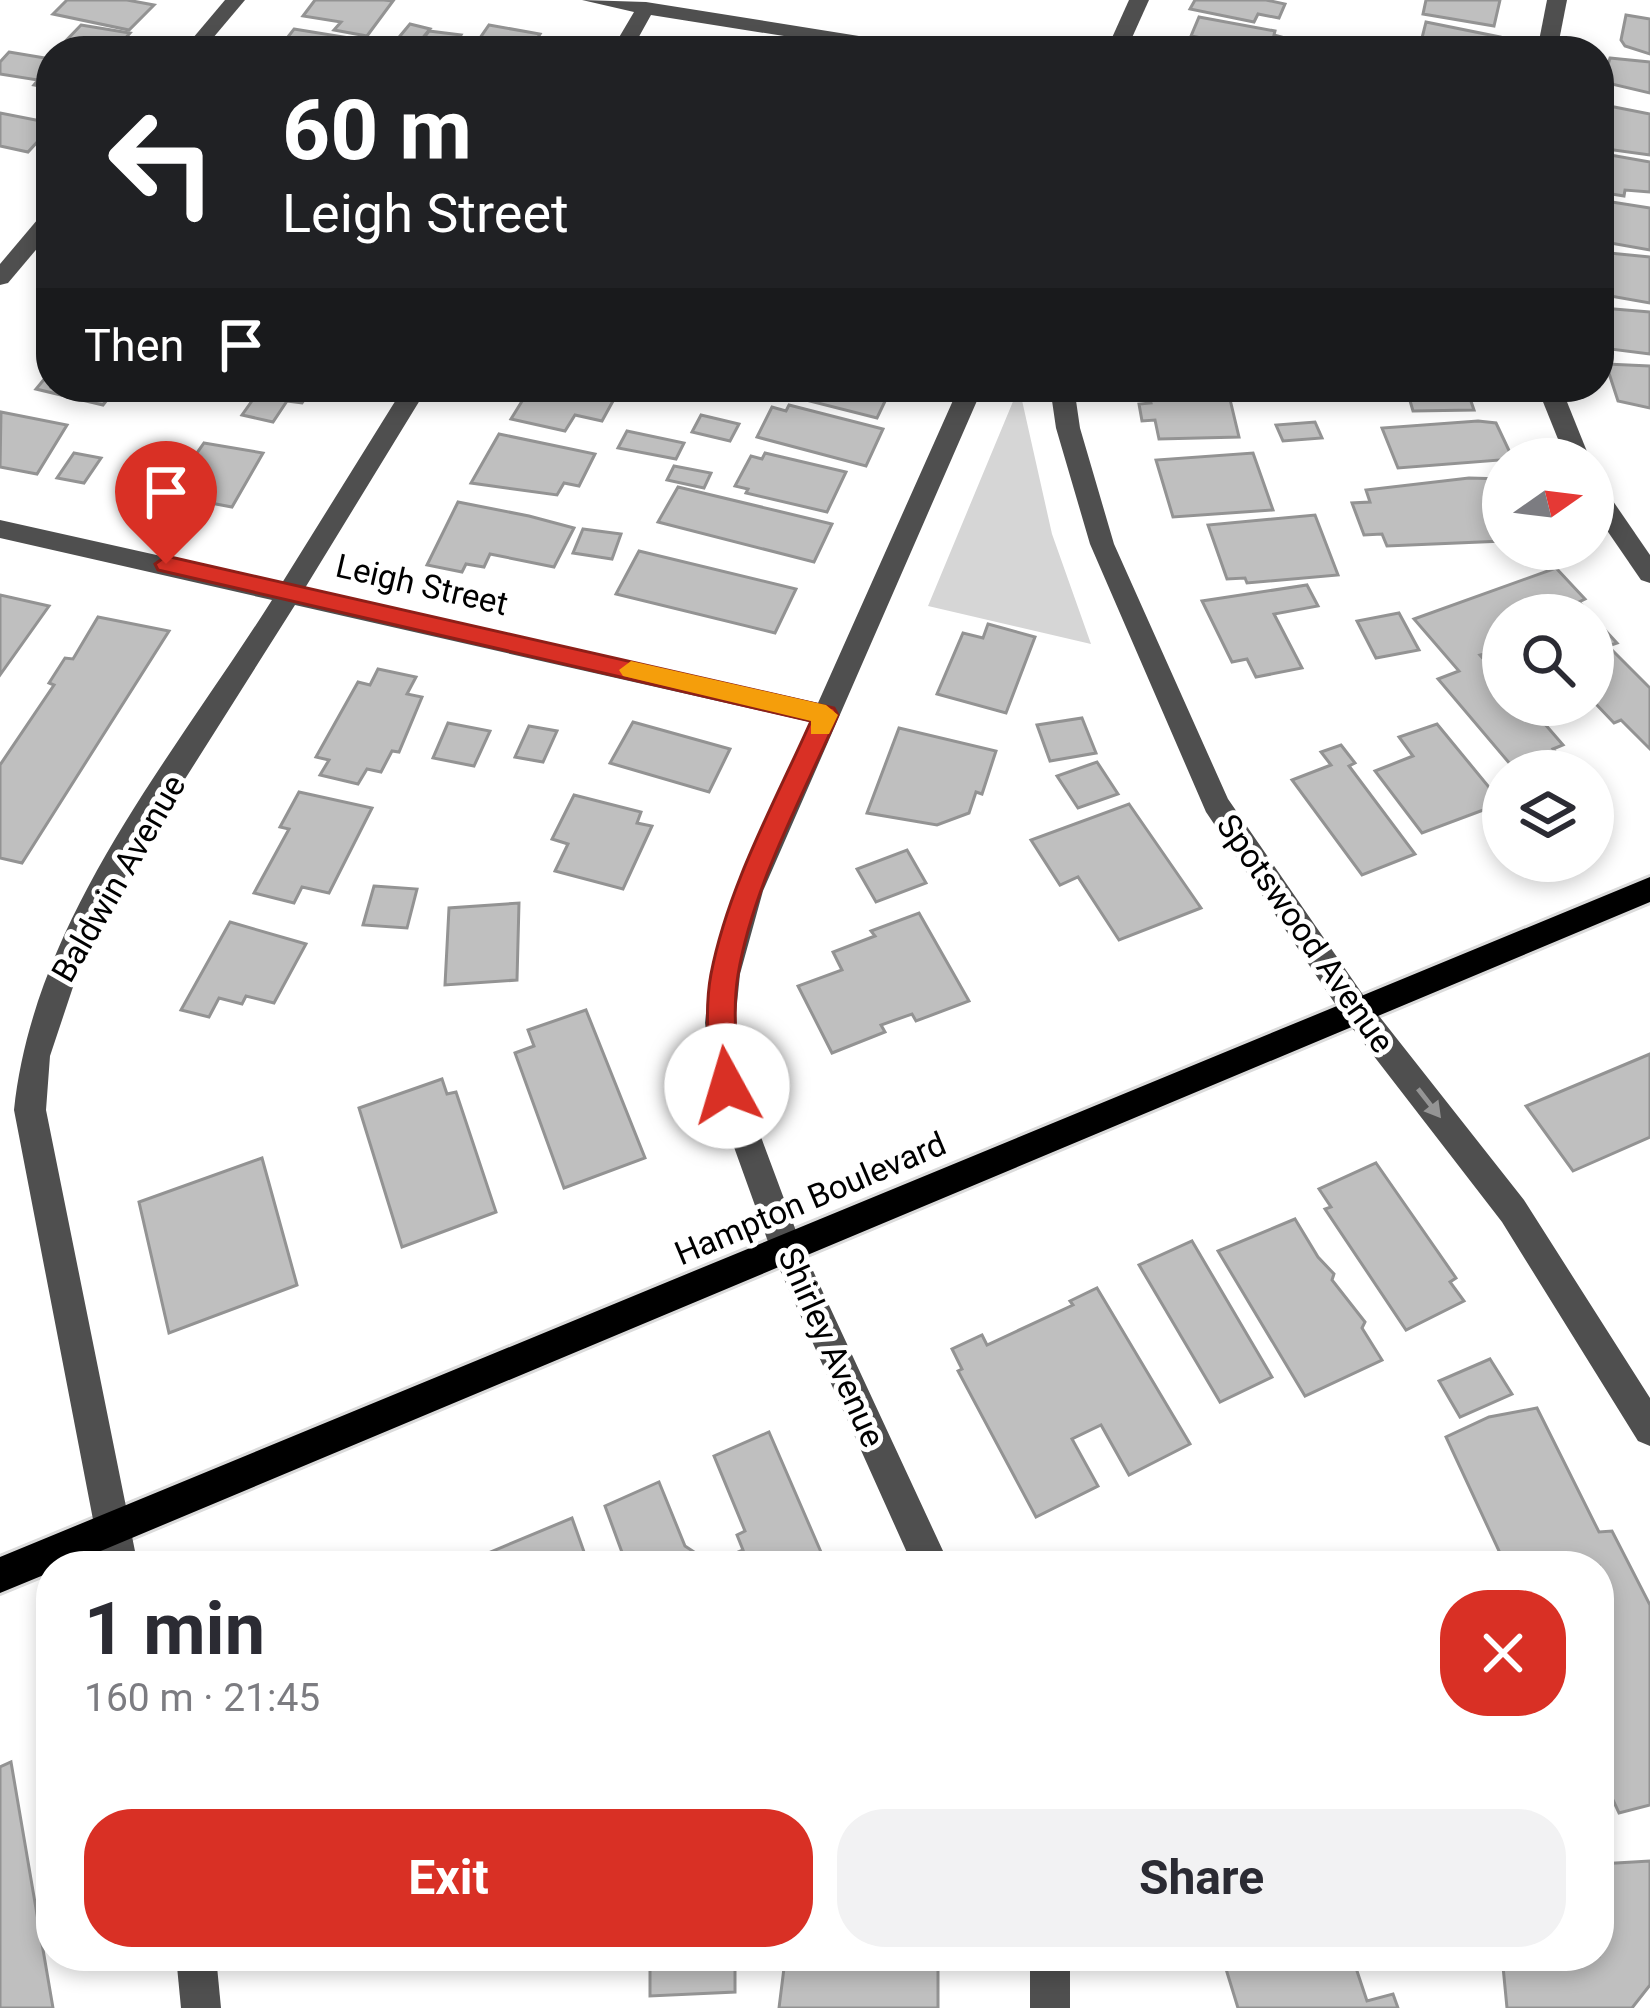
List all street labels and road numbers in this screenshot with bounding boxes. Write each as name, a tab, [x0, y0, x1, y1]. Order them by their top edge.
street label: Leigh Street	[332, 546, 512, 623]
street label: Baldwin Avenue	[43, 768, 193, 989]
street label: Spotswood Avenue	[1209, 807, 1402, 1060]
street label: Hampton Boulevard	[669, 1124, 952, 1273]
street label: Shirley Avenue	[770, 1242, 893, 1453]

